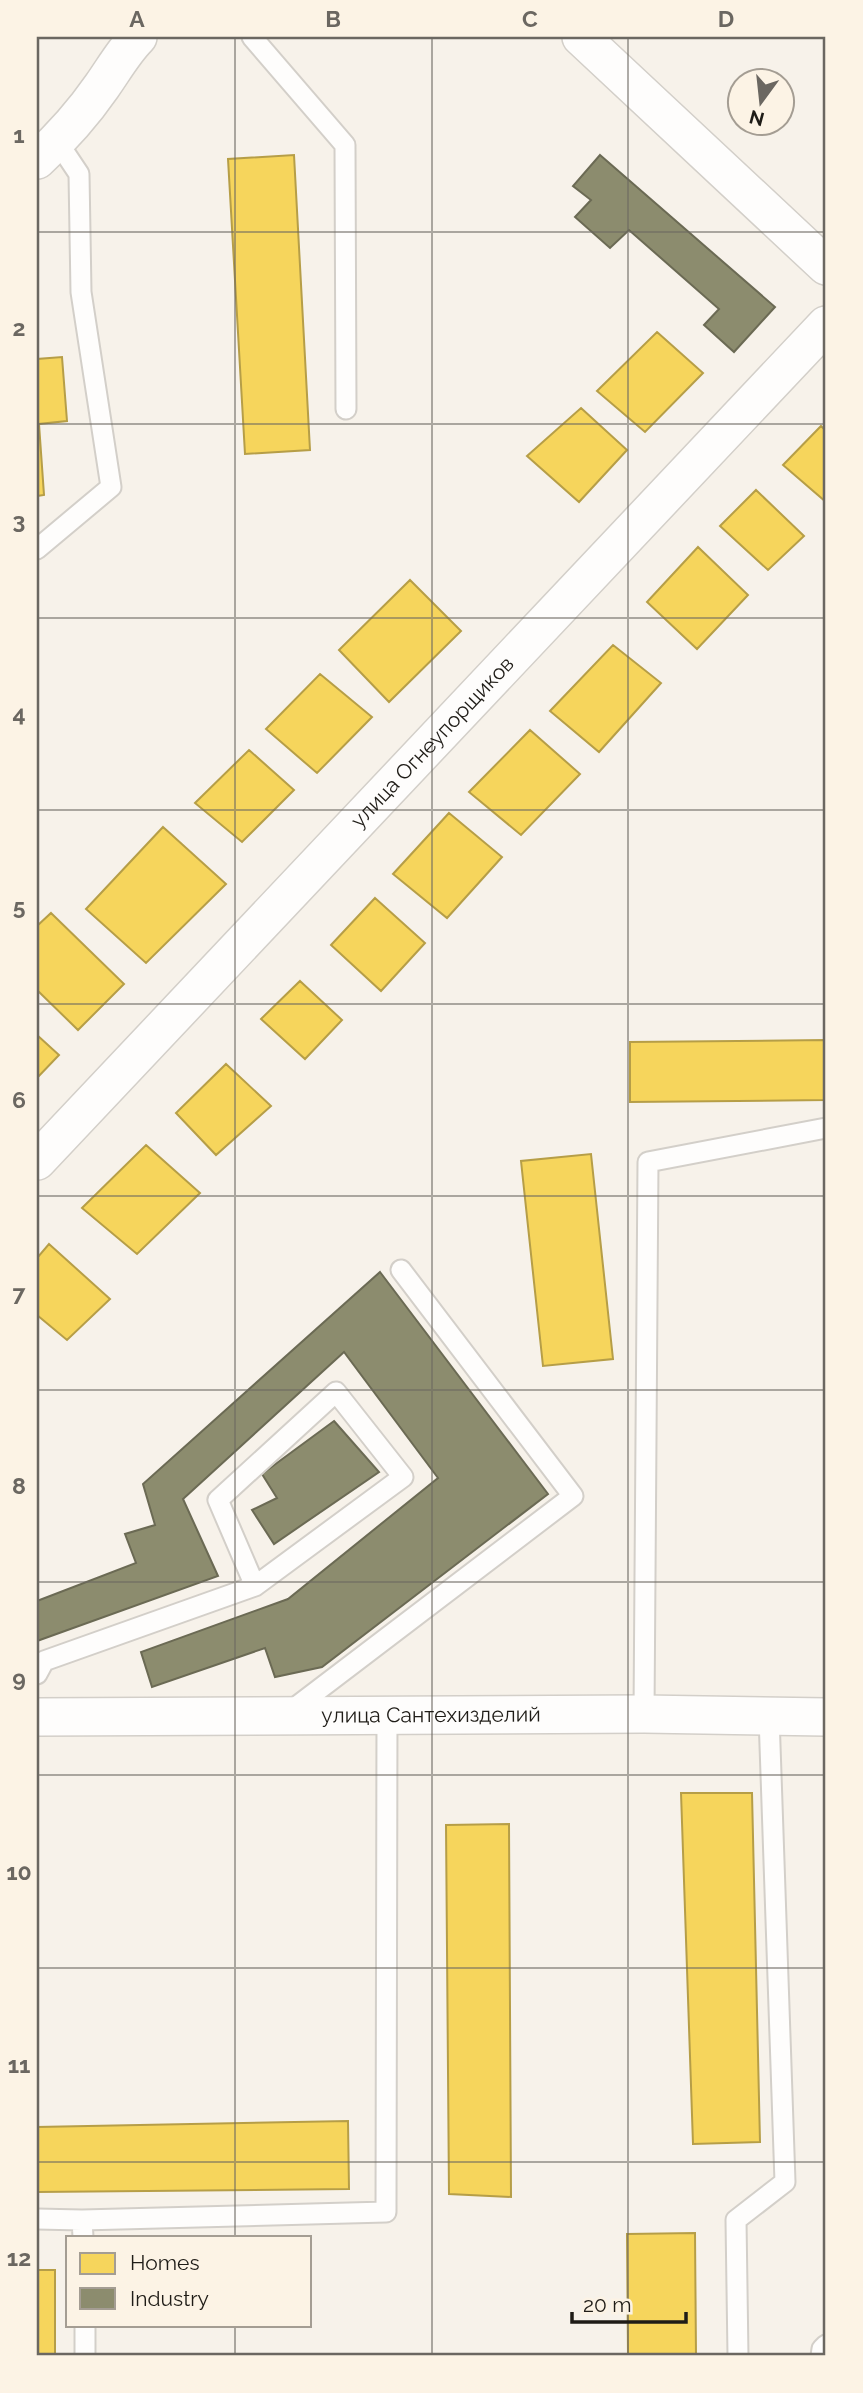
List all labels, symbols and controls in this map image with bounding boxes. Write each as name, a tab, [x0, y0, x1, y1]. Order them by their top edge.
text: A	[129, 5, 145, 32]
text: B	[325, 5, 341, 32]
text: C	[522, 5, 538, 32]
text: D	[718, 5, 734, 32]
north arrow	[726, 66, 796, 136]
text: N	[747, 106, 766, 131]
text: 1	[13, 121, 25, 148]
text: 2	[13, 314, 25, 341]
text: 3	[13, 507, 25, 534]
street label: улица Огнеупорщиков	[345, 651, 519, 833]
text: 4	[12, 700, 26, 727]
text: 5	[13, 893, 26, 920]
text: 6	[12, 1086, 26, 1113]
text: 7	[13, 1279, 26, 1306]
text: 8	[12, 1472, 26, 1499]
text: 9	[12, 1665, 26, 1692]
street label: улица Сантехизделий	[321, 1702, 541, 1728]
text: 10	[6, 1858, 32, 1885]
text: 11	[8, 2051, 30, 2078]
legend	[66, 2236, 312, 2326]
text: 12	[7, 2244, 31, 2271]
text: Homes	[130, 2250, 200, 2275]
scale bar	[572, 2281, 686, 2325]
text: Industry	[130, 2286, 209, 2311]
text: 20 m	[583, 2292, 631, 2317]

